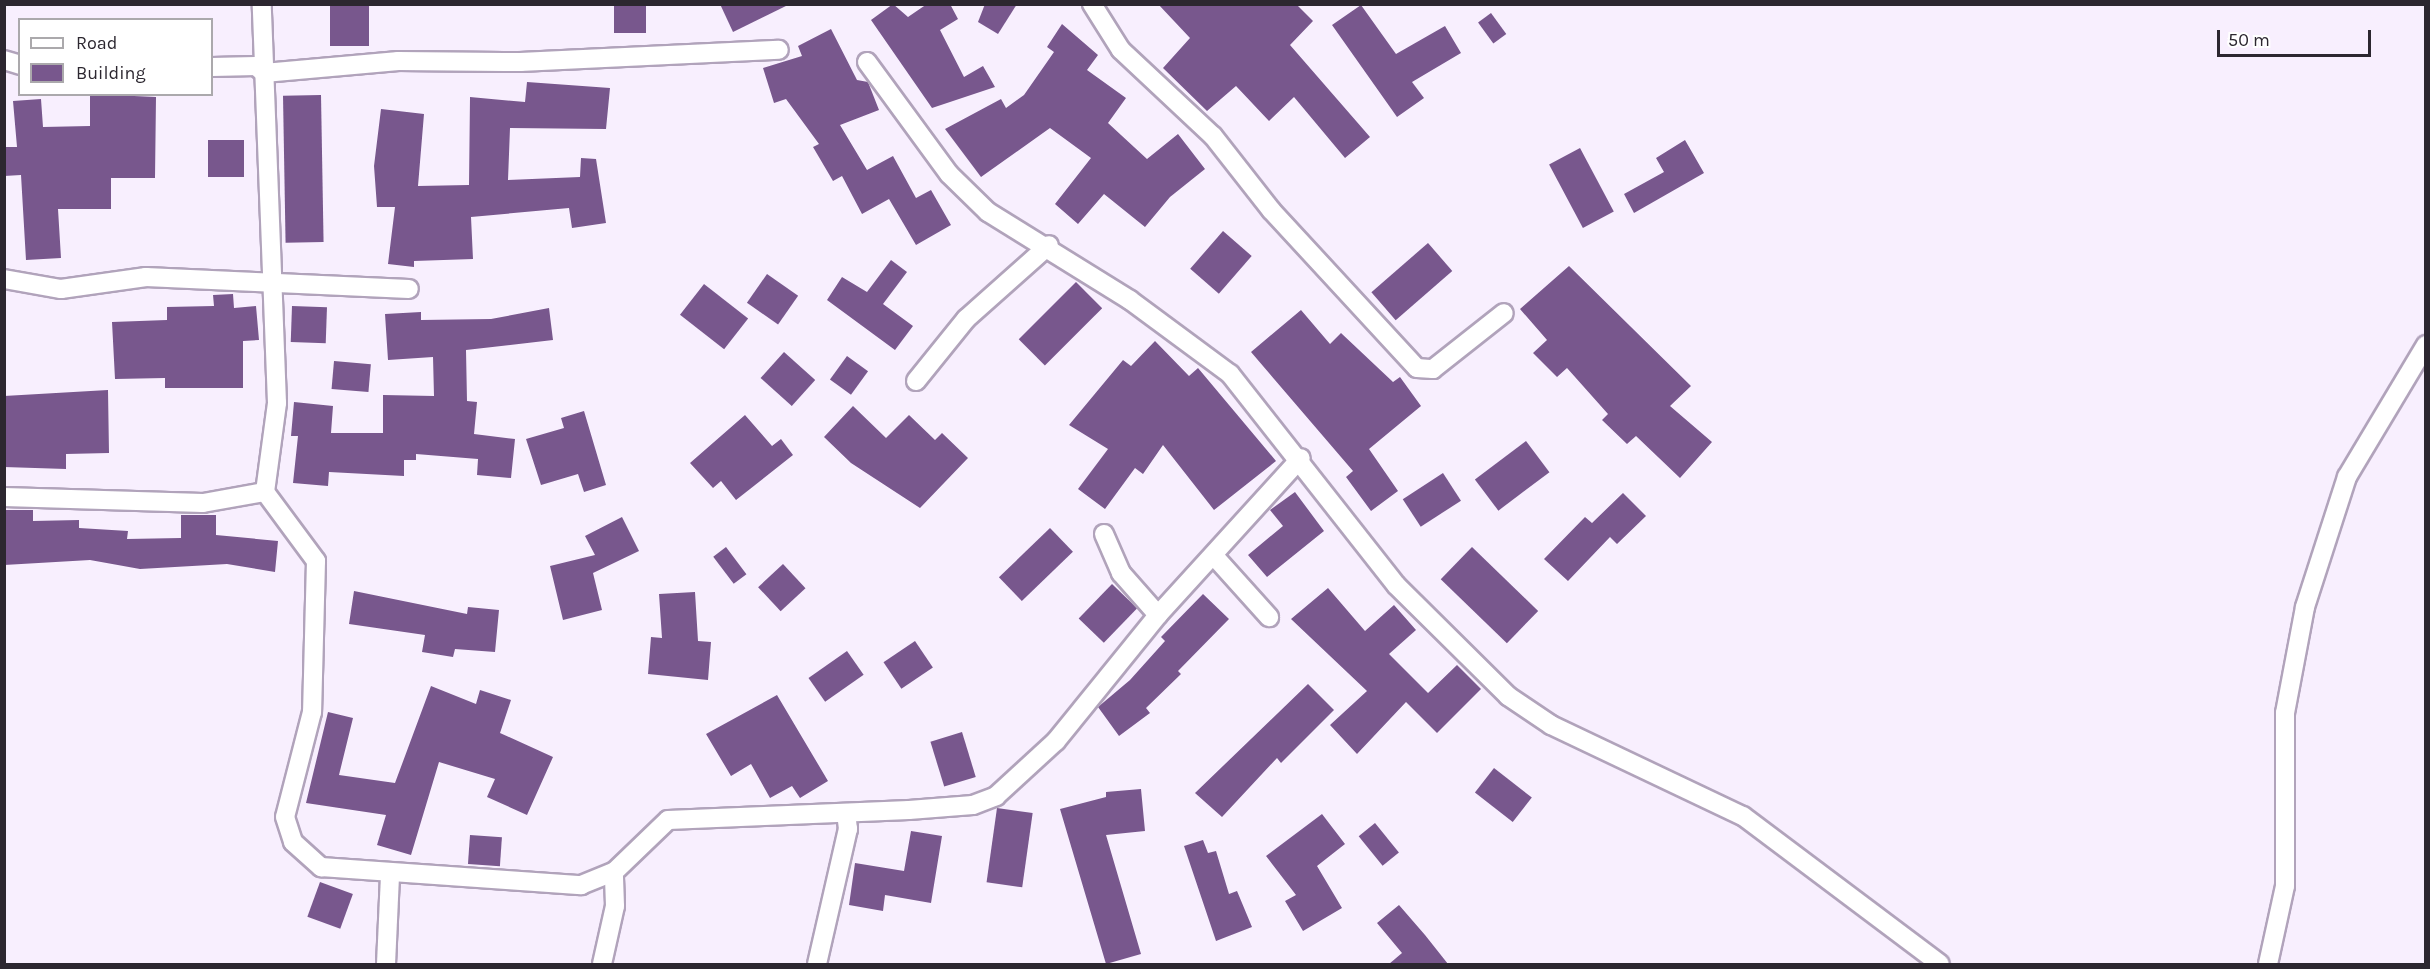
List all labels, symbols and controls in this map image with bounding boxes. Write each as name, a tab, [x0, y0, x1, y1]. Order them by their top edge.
legend	[18, 18, 213, 96]
scale bar	[2220, 18, 2374, 56]
text: 50 m	[2228, 29, 2270, 51]
text: Road	[76, 32, 117, 54]
text: Building	[76, 62, 146, 84]

